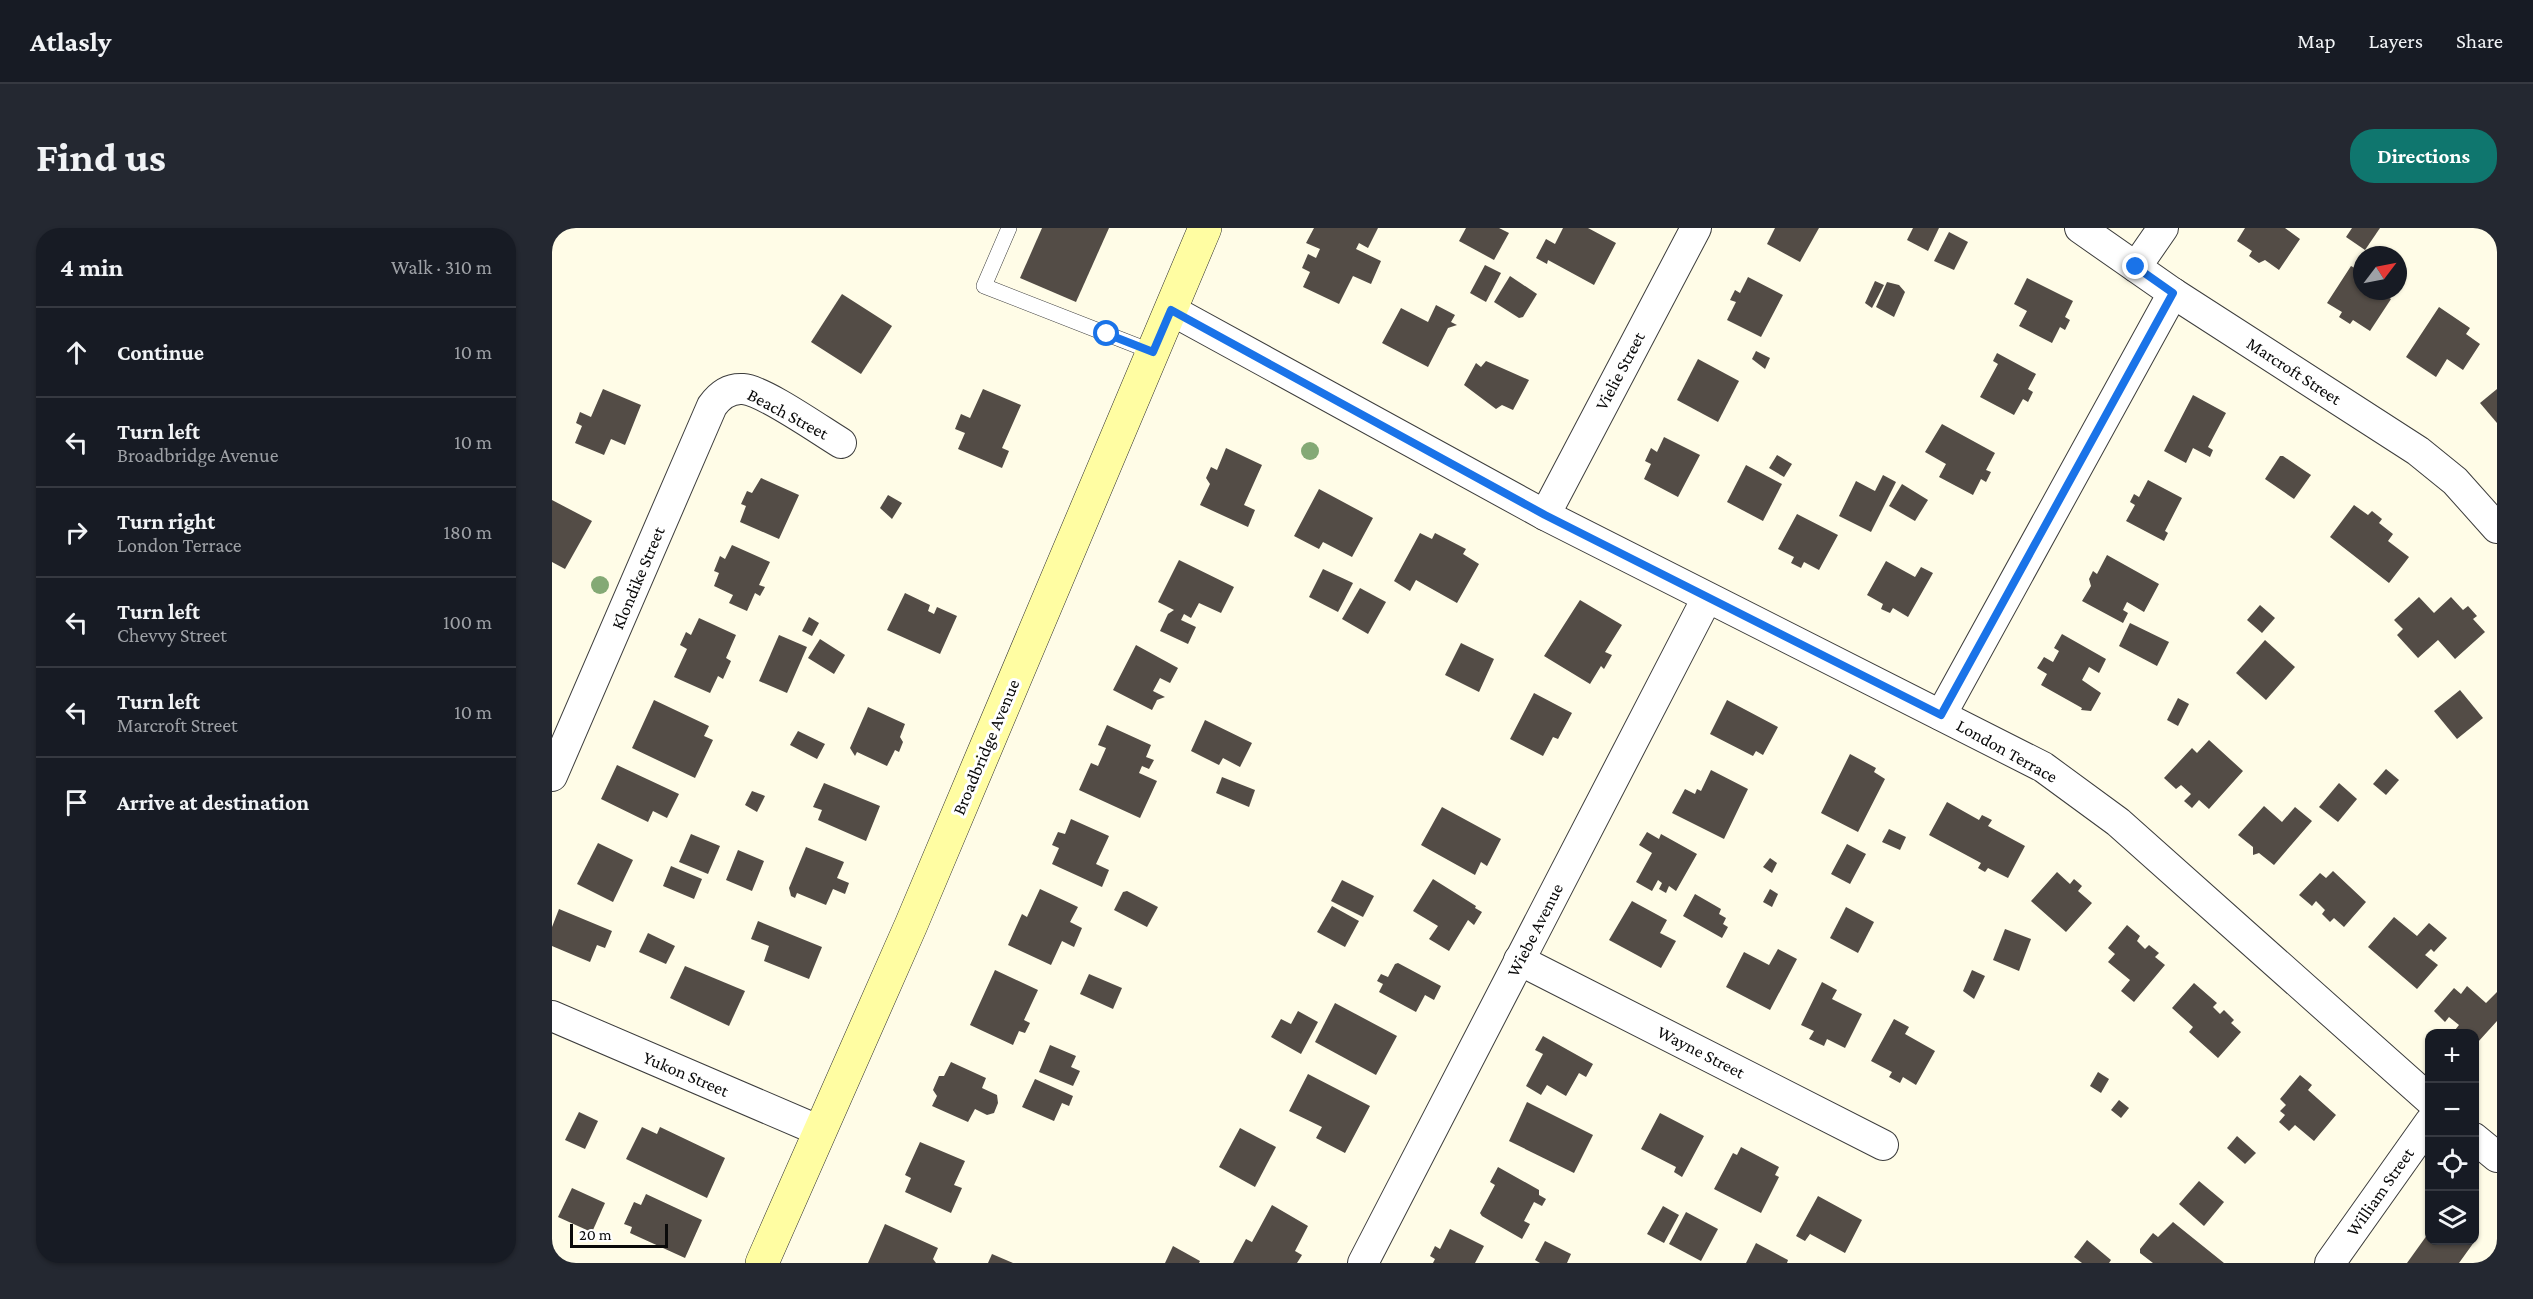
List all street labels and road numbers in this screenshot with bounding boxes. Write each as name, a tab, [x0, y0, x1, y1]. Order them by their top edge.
street label: Vielie Street	[1591, 328, 1649, 413]
street label: Marcroft Street	[2243, 333, 2346, 410]
street label: Beach Street	[744, 384, 833, 444]
street label: Klondike Street	[607, 523, 669, 632]
street label: Broadbridge Avenue	[948, 676, 1024, 818]
street label: London Terrace	[1953, 715, 2061, 787]
street label: Wiebe Avenue	[1503, 880, 1567, 980]
street label: Wayne Street	[1654, 1021, 1749, 1083]
street label: Yukon Street	[640, 1047, 733, 1101]
street label: William Street	[2342, 1143, 2418, 1240]

